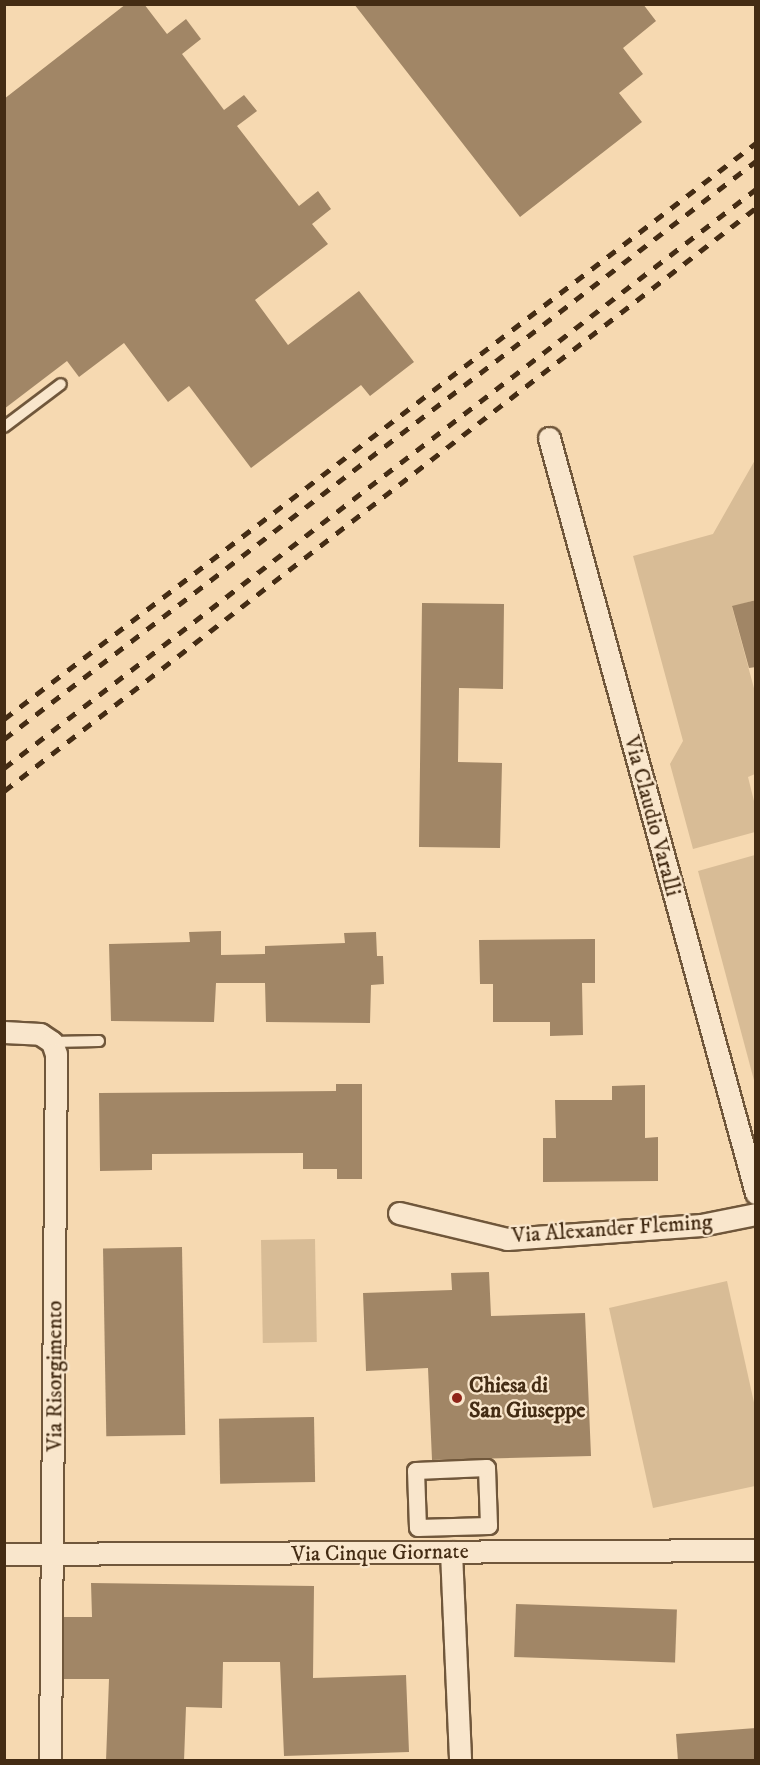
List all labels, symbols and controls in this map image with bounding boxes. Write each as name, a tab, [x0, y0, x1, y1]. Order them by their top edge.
street label: Via Claudio Varalli	[618, 733, 686, 899]
street label: Via Alexander Fleming	[511, 1209, 713, 1249]
street label: Via Risorgimento	[42, 1300, 68, 1452]
place label: Chiesa di San Giuseppe	[469, 1372, 585, 1424]
marker: Chiesa di San Giuseppe	[450, 1391, 464, 1405]
street label: Via Cinque Giornate	[291, 1538, 469, 1568]

